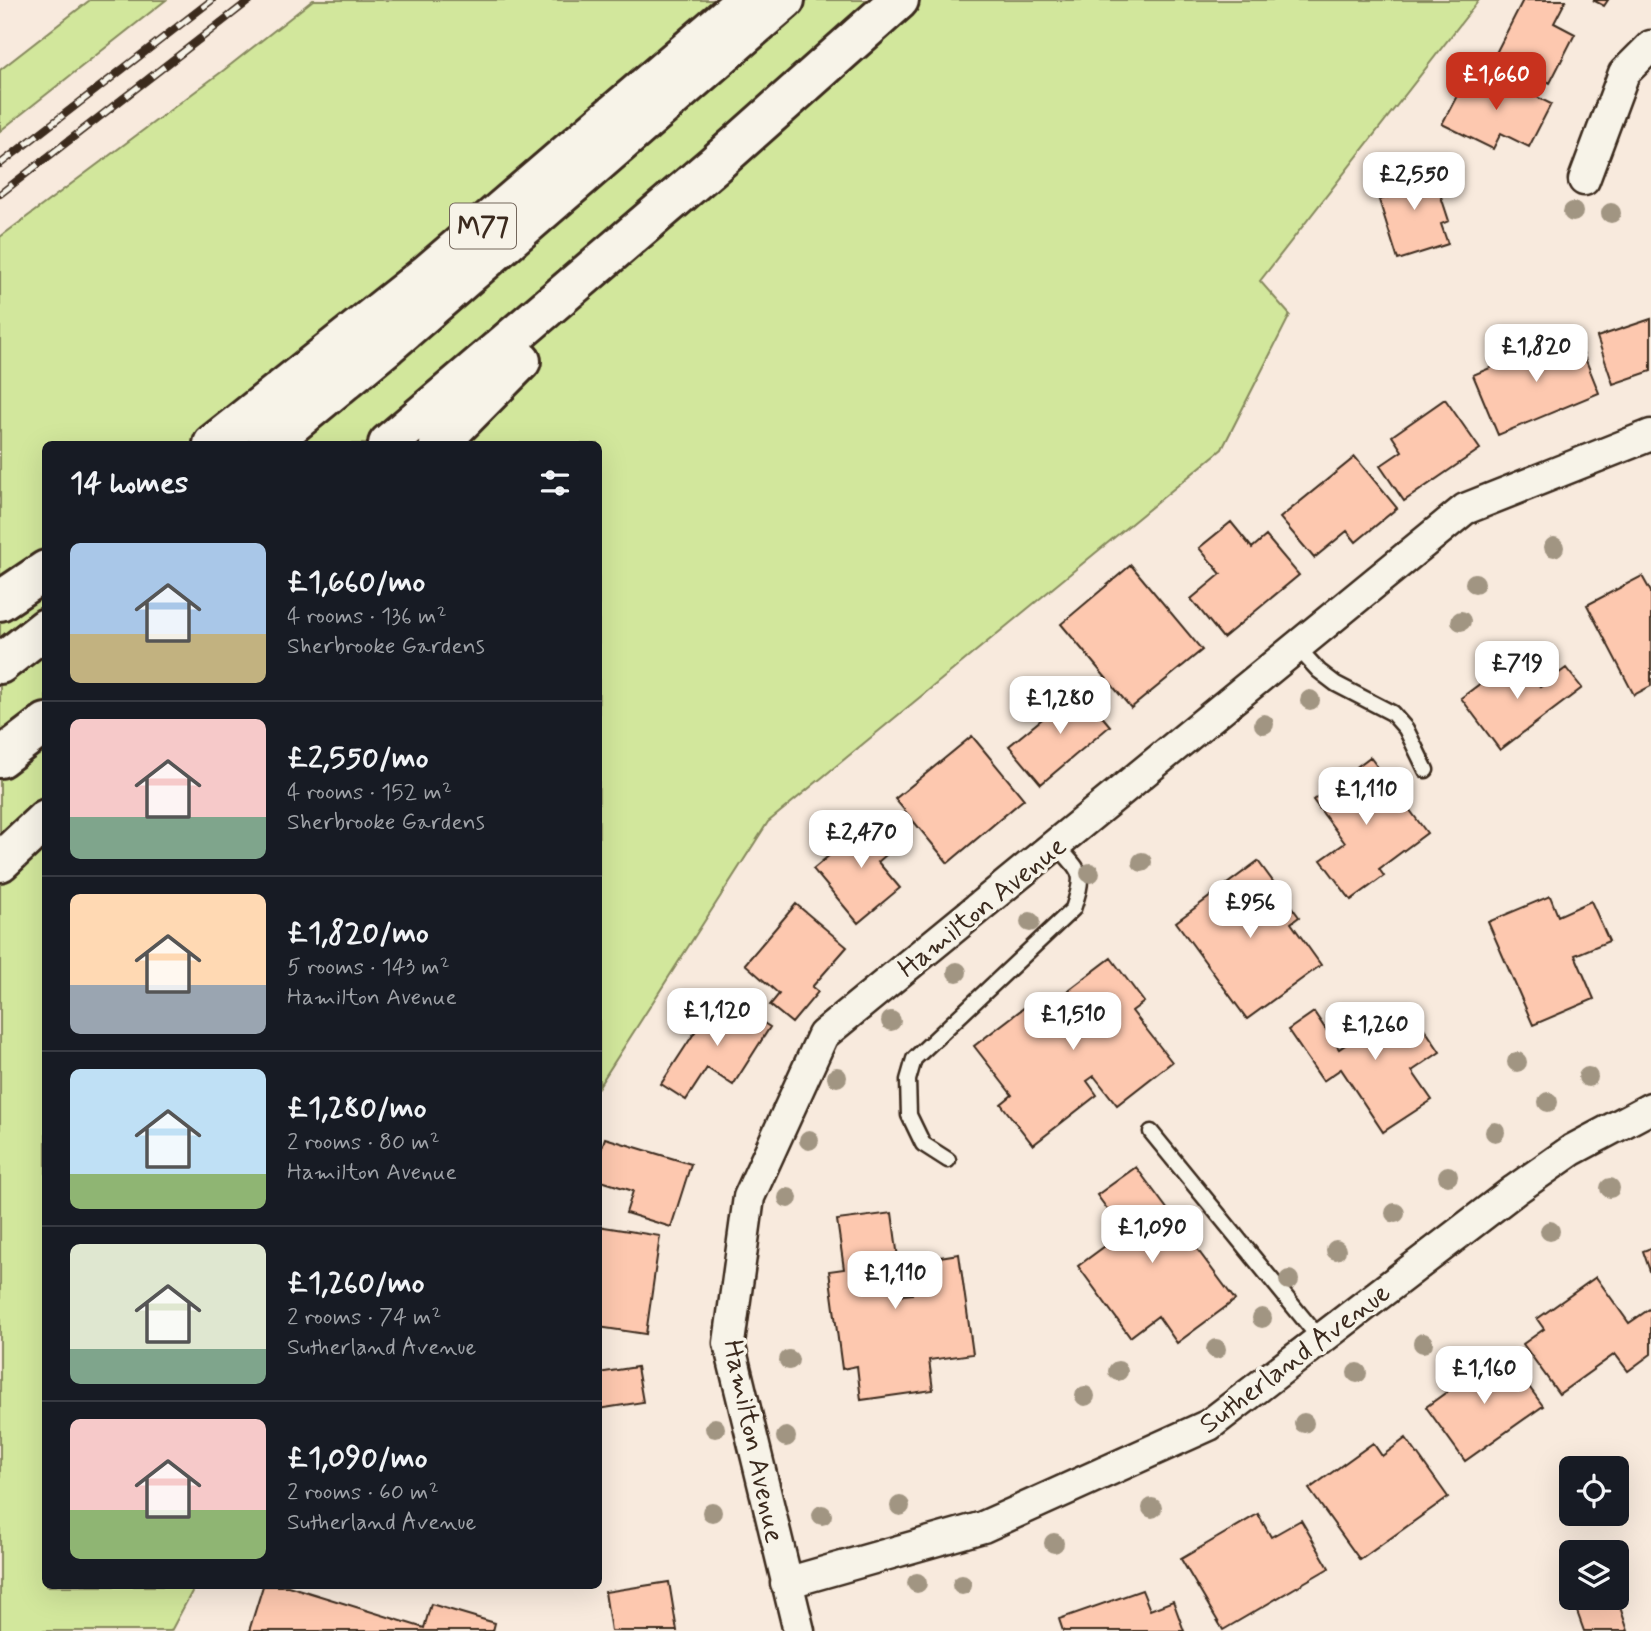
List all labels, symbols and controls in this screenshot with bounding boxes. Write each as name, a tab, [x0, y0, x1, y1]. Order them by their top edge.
pin: £1,660	[1439, 52, 1553, 112]
text: £1,660	[1462, 60, 1530, 90]
pin: £2,550	[1357, 152, 1471, 212]
text: £2,550	[1379, 160, 1449, 190]
road number: M77	[450, 204, 516, 248]
pin: £1,820	[1479, 324, 1593, 384]
text: £1,820	[1501, 332, 1571, 362]
text: 14 homes	[70, 464, 188, 503]
icon: filters	[536, 464, 574, 502]
text: £1,660/mo	[287, 563, 425, 602]
icon: home	[126, 571, 210, 655]
text: 4 rooms · 136 m²	[287, 602, 447, 632]
text: Sherbrooke Gardens	[287, 632, 485, 662]
pin: £719	[1476, 642, 1558, 701]
text: £719	[1491, 649, 1543, 679]
pin: £1,280	[1003, 676, 1117, 736]
text: £1,280	[1026, 684, 1094, 714]
text: £2,550/mo	[287, 739, 428, 778]
icon: home	[126, 747, 210, 831]
pin: £1,110	[1309, 768, 1423, 827]
text: £1,110	[1334, 775, 1398, 805]
text: 4 rooms · 152 m²	[287, 778, 452, 808]
text: Sherbrooke Gardens	[287, 808, 485, 838]
pin: £2,470	[804, 810, 918, 870]
text: £2,470	[825, 818, 897, 848]
street label: Hamilton Avenue	[891, 829, 1075, 987]
pin: £956	[1209, 880, 1291, 940]
text: £956	[1225, 888, 1275, 918]
text: £1,820/mo	[287, 914, 429, 953]
icon: home	[126, 922, 210, 1006]
text: 5 rooms · 143 m²	[287, 953, 450, 983]
text: Hamilton Avenue	[287, 983, 457, 1013]
pin: £1,120	[660, 988, 774, 1048]
pin: £1,510	[1016, 992, 1130, 1052]
text: £1,120	[683, 996, 751, 1026]
text: £1,510	[1040, 1000, 1106, 1030]
pin: £1,260	[1318, 1002, 1432, 1062]
text: £1,260	[1341, 1010, 1409, 1040]
text: £1,280/mo	[287, 1089, 427, 1128]
icon: home	[126, 1097, 210, 1181]
text: 2 rooms · 80 m²	[287, 1128, 440, 1158]
text: Hamilton Avenue	[287, 1158, 457, 1188]
pin: £1,090	[1095, 1206, 1209, 1265]
text: £1,090	[1117, 1213, 1187, 1243]
pin: £1,110	[838, 1252, 952, 1311]
text: £1,110	[863, 1259, 927, 1289]
text: £1,260/mo	[287, 1264, 425, 1303]
icon: home	[126, 1272, 210, 1356]
street label: Sutherland Avenue	[1192, 1275, 1399, 1443]
text: 2 rooms · 74 m²	[287, 1303, 442, 1333]
text: Sutherland Avenue	[287, 1333, 476, 1363]
street label: Hamilton Avenue	[713, 1337, 792, 1546]
pin: £1,160	[1427, 1346, 1541, 1406]
text: £1,160	[1452, 1354, 1517, 1384]
text: £1,090/mo	[287, 1439, 427, 1478]
icon: home	[126, 1447, 210, 1531]
map controls	[1559, 1456, 1629, 1610]
button: locate	[1559, 1456, 1629, 1526]
text: 2 rooms · 60 m²	[287, 1478, 439, 1508]
text: Sutherland Avenue	[287, 1508, 476, 1538]
button: layers	[1559, 1540, 1629, 1610]

